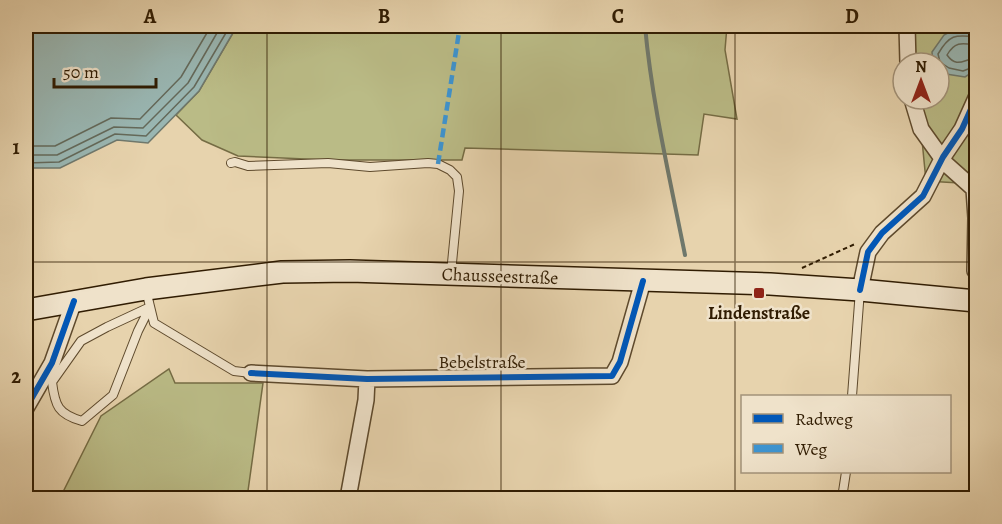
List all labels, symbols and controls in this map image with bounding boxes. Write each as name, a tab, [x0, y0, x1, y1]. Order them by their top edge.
text: A	[143, 3, 157, 30]
text: B	[378, 3, 390, 30]
text: C	[612, 3, 624, 30]
text: D	[845, 3, 859, 30]
scale bar	[54, 51, 156, 89]
north arrow	[891, 51, 951, 111]
text: N	[915, 56, 927, 78]
text: 50 m	[63, 60, 99, 84]
text: 1	[12, 134, 20, 161]
street label: Chausseestraße	[441, 262, 559, 290]
marker: Lindenstraße	[752, 286, 766, 300]
place label: Lindenstraße	[708, 301, 810, 325]
street label: Bebelstraße	[438, 350, 526, 374]
text: 2	[11, 363, 21, 390]
legend	[741, 395, 951, 473]
text: Radweg	[795, 407, 853, 431]
text: Weg	[794, 437, 827, 461]

